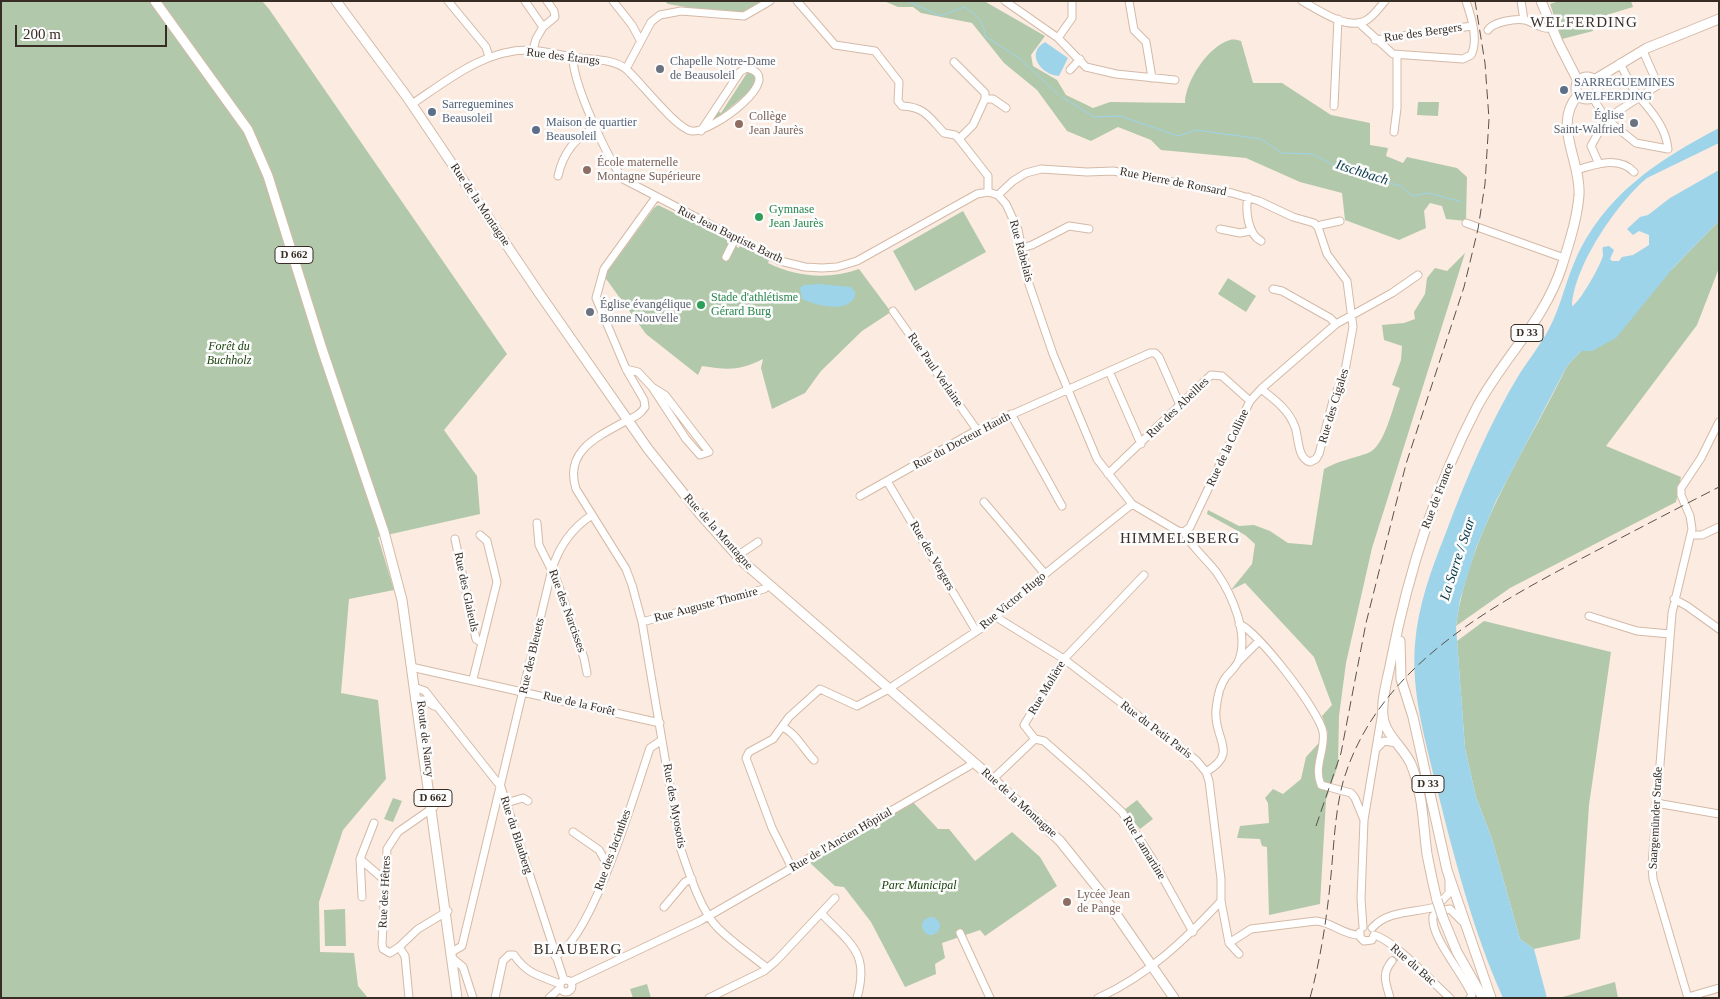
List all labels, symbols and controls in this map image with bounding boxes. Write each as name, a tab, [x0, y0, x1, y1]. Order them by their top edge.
district label: WELFERDING	[1529, 14, 1639, 32]
scale bar	[18, 15, 170, 47]
street label: Rue des Bergers	[1383, 20, 1463, 46]
text: 200 m	[23, 26, 61, 42]
street label: Rue des Étangs	[525, 45, 601, 69]
place label: Chapelle Notre-Dame de Beausoleil	[670, 55, 776, 83]
marker: Chapelle Notre-Dame de Beausoleil	[654, 63, 666, 75]
place label: SARREGUEMINES WELFERDING	[1574, 76, 1675, 104]
marker: SARREGUEMINES WELFERDING	[1558, 84, 1570, 96]
place label: Sarreguemines Beausoleil	[442, 98, 513, 126]
marker: Sarreguemines Beausoleil	[426, 106, 438, 118]
place label: Église Saint-Walfried	[1554, 109, 1624, 137]
place label: Collège Jean Jaurès	[749, 110, 803, 138]
place label: Maison de quartier Beausoleil	[546, 116, 637, 144]
marker: Église Saint-Walfried	[1628, 117, 1640, 129]
marker: Collège Jean Jaurès	[733, 118, 745, 130]
marker: Maison de quartier Beausoleil	[530, 124, 542, 136]
place label: École maternelle Montagne Supérieure	[597, 156, 701, 184]
water label: Itschbach	[1334, 157, 1390, 189]
street label: Rue de la Montagne	[447, 161, 513, 249]
marker: École maternelle Montagne Supérieure	[581, 164, 593, 176]
street label: Rue Pierre de Ronsard	[1118, 165, 1228, 199]
street label: Rue Jean Baptiste Barth	[675, 203, 785, 267]
place label: Gymnase Jean Jaurès	[769, 203, 823, 231]
marker: Gymnase Jean Jaurès	[753, 211, 765, 223]
street label: Rue Rabelais	[1006, 218, 1036, 284]
road number: D 662	[275, 246, 313, 264]
place label: Stade d'athlétisme Gérard Burg	[711, 291, 798, 319]
place label: Église évangélique Bonne Nouvelle	[600, 298, 691, 326]
marker: Stade d'athlétisme Gérard Burg	[695, 299, 707, 311]
marker: Église évangélique Bonne Nouvelle	[584, 306, 596, 318]
road number: D 33	[1511, 324, 1543, 342]
street label: Rue Paul Verlaine	[904, 330, 966, 410]
park label: Forêt du Buchholz	[207, 340, 251, 368]
street label: Rue des Cigales	[1316, 367, 1352, 445]
street label: Rue des Abeilles	[1144, 375, 1212, 441]
street label: Rue de la Colline	[1204, 407, 1252, 489]
street label: Rue du Docteur Hauth	[911, 409, 1013, 473]
street label: Rue de France	[1419, 461, 1457, 531]
street label: Rue de la Montagne	[680, 491, 756, 573]
water label: La Sarre / Saar	[1437, 515, 1479, 603]
street label: Rue des Vergers	[906, 519, 958, 593]
district label: HIMMELSBERG	[1119, 530, 1241, 548]
street label: Rue des Glaieuls	[451, 551, 481, 633]
street label: Rue des Narcisses	[545, 568, 589, 654]
street label: Rue Victor Hugo	[977, 569, 1049, 633]
street label: Rue Auguste Thomire	[653, 584, 759, 626]
street label: Rue des Bleuets	[516, 617, 548, 695]
street label: Rue Molière	[1025, 658, 1069, 718]
street label: Rue de la Forêt	[542, 689, 616, 719]
street label: Rue du Petit Paris	[1117, 698, 1195, 762]
street label: Route de Nancy	[413, 700, 437, 778]
street label: Rue des Myosotis	[659, 762, 689, 850]
street label: Rue de la Montagne	[978, 765, 1060, 841]
street label: Saargemünder Straße	[1646, 766, 1666, 870]
road number: D 33	[1412, 776, 1444, 792]
road number: D 662	[414, 790, 452, 806]
street label: Rue du Blauberg	[497, 794, 535, 876]
street label: Rue de l'Ancien Hôpital	[787, 805, 895, 875]
street label: Rue des Jacinthes	[592, 807, 634, 893]
street label: Rue Lamartine	[1119, 814, 1169, 882]
street label: Rue des Hêtres	[376, 855, 394, 929]
park label: Parc Municipal	[881, 879, 957, 893]
place label: Lycée Jean de Pange	[1077, 888, 1130, 916]
marker: Lycée Jean de Pange	[1061, 896, 1073, 908]
district label: BLAUBERG	[533, 941, 623, 959]
street label: Rue du Bac	[1387, 941, 1439, 989]

